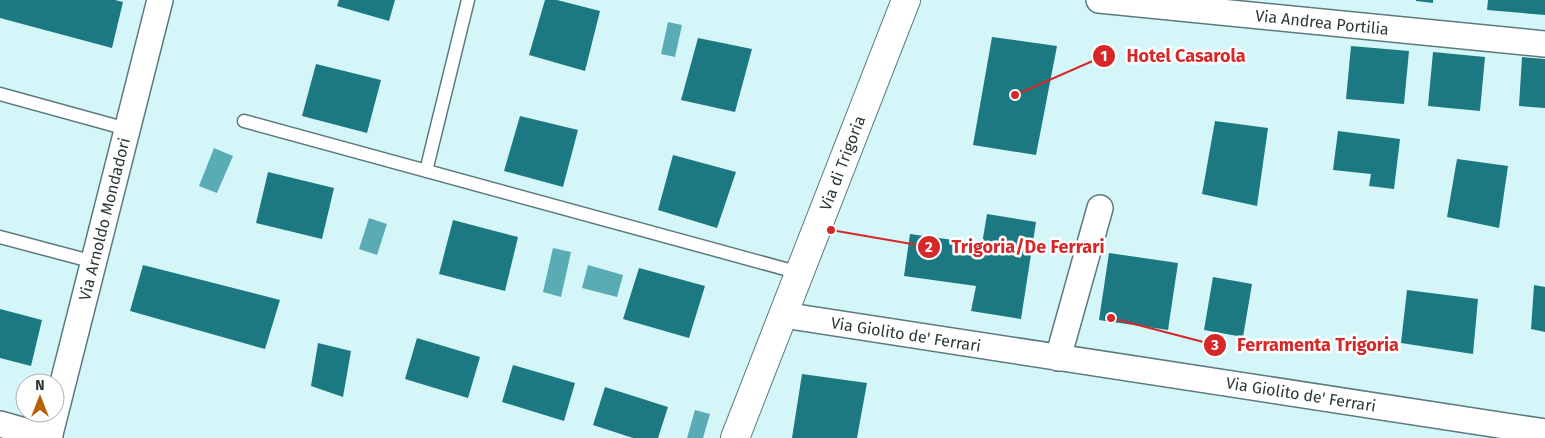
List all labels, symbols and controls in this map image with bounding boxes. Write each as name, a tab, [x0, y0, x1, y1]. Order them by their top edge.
street label: Via Andrea Portilia	[1254, 6, 1390, 39]
callout: Hotel Casarola	[1092, 39, 1256, 72]
text: Hotel Casarola	[1126, 45, 1246, 67]
text: 1	[1101, 47, 1107, 65]
street label: Via di Trigoria	[816, 113, 869, 213]
street label: Via Arnoldo Mondadori	[75, 136, 134, 303]
callout: Trigoria/De Ferrari	[917, 230, 1115, 263]
text: Trigoria/De Ferrari	[952, 236, 1104, 258]
text: 2	[925, 238, 933, 256]
street label: Via Giolito de' Ferrari	[830, 313, 982, 356]
callout: Ferramenta Trigoria	[1202, 328, 1409, 361]
text: Ferramenta Trigoria	[1237, 334, 1399, 356]
text: 3	[1210, 336, 1219, 354]
north arrow	[15, 373, 65, 423]
street label: Via Giolito de' Ferrari	[1225, 373, 1377, 416]
text: N	[35, 377, 45, 394]

